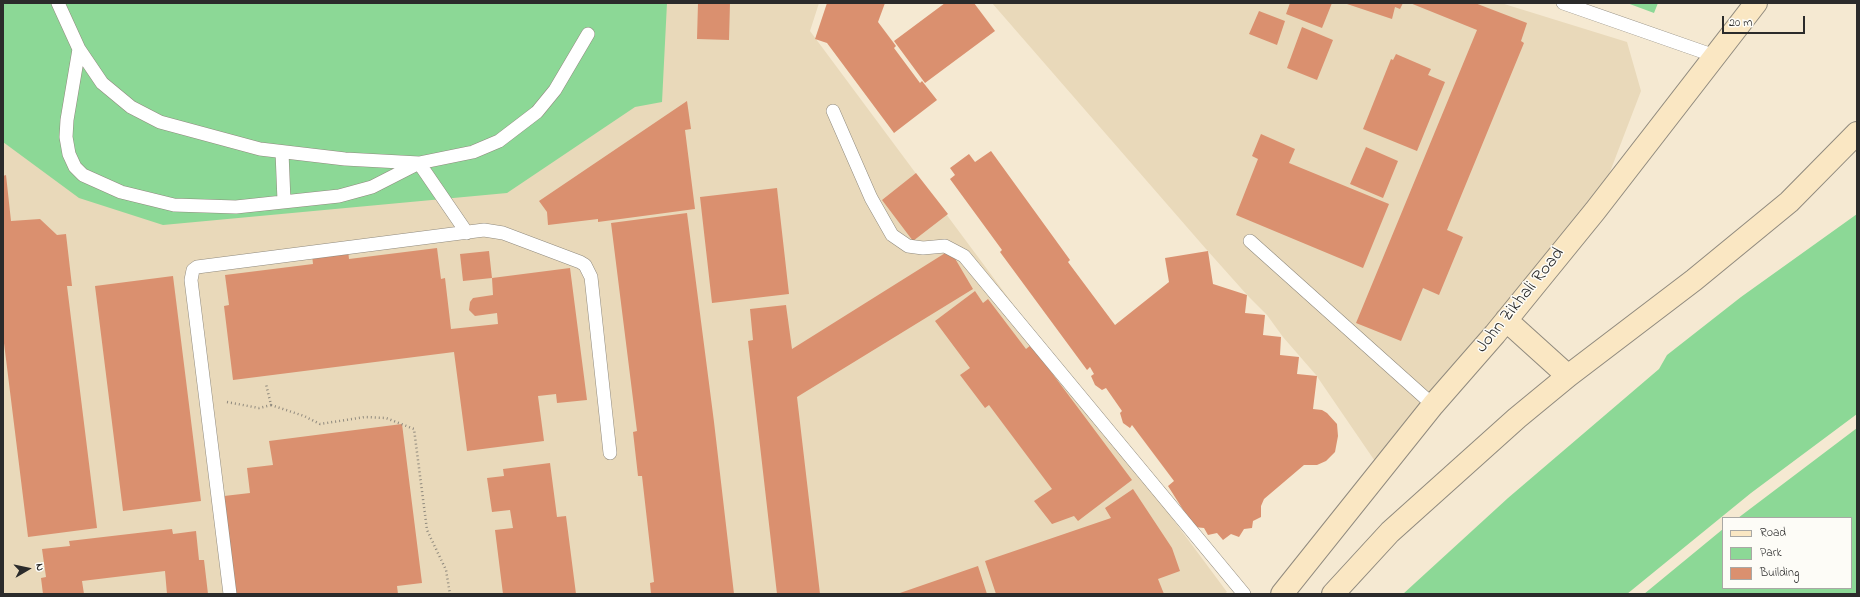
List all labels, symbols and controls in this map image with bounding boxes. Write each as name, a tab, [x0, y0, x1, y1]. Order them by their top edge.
scale bar	[1724, 8, 1807, 34]
text: 20 m	[1729, 14, 1752, 32]
street label: John Zikhali Road	[1472, 244, 1570, 358]
legend	[1722, 517, 1852, 589]
text: Road	[1760, 524, 1786, 542]
text: Park	[1760, 544, 1782, 562]
north arrow	[8, 549, 48, 589]
text: N	[31, 562, 48, 572]
text: Building	[1760, 564, 1799, 582]

